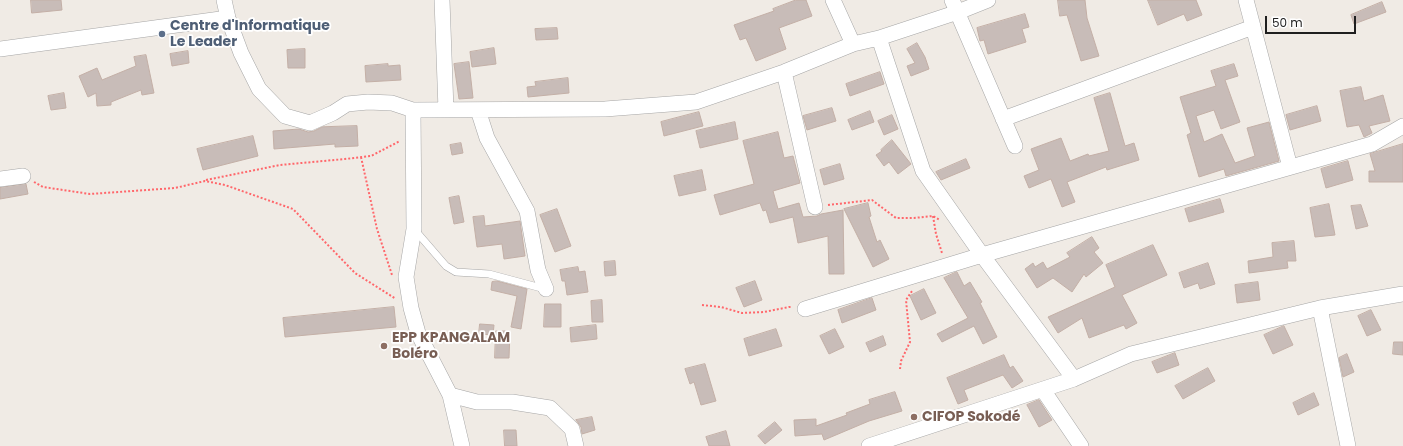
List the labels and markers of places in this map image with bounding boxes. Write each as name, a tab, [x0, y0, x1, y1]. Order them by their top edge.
place label: Centre d'Informatique Le Leader	[170, 18, 330, 50]
marker: Centre d'Informatique Le Leader	[157, 29, 167, 39]
place label: EPP KPANGALAM Boléro	[392, 330, 510, 362]
marker: EPP KPANGALAM Boléro	[379, 341, 389, 351]
place label: CIFOP Sokodé	[922, 409, 1020, 425]
marker: CIFOP Sokodé	[909, 412, 919, 422]

